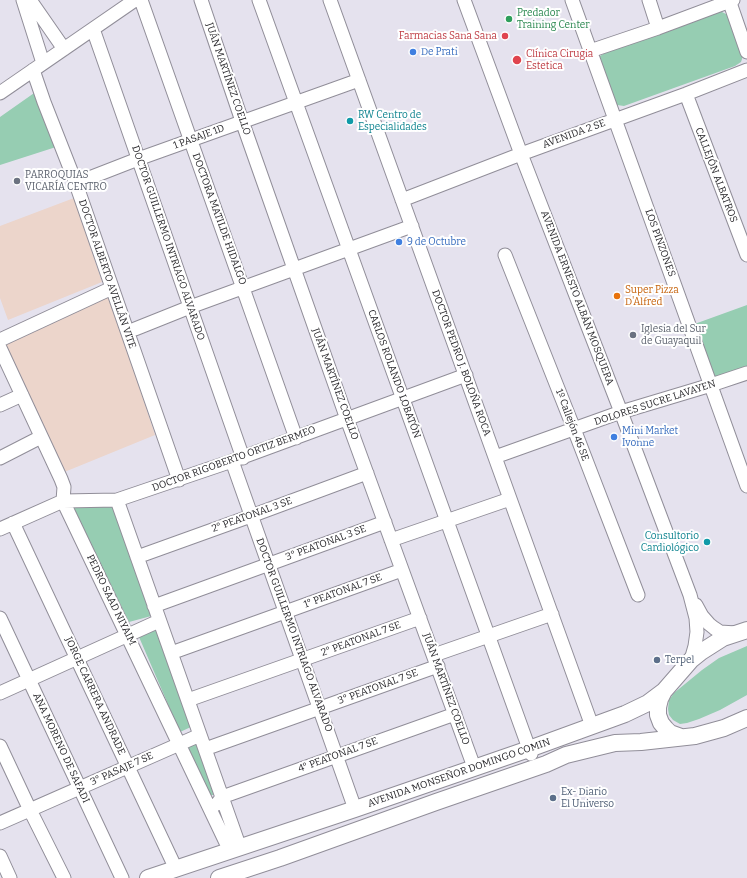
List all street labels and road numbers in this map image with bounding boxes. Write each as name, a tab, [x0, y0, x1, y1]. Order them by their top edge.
street label: JUÁN MARTÍNEZ COELLO	[203, 21, 253, 137]
street label: AVENIDA 2 SE	[541, 117, 607, 151]
street label: 1 PASAJE 1D	[172, 122, 226, 152]
street label: CALLEJÓN ALBATROS	[692, 126, 740, 224]
street label: DOCTOR GUILLERMO INTRIAGO ALVARADO	[129, 144, 207, 342]
street label: DOCTORA MATILDE HIDALGO	[190, 151, 248, 287]
street label: DOCTOR ALBERTO AVELLÁN VITE	[76, 198, 138, 350]
street label: LOS PINZONES	[642, 208, 678, 278]
street label: AVENIDA ERNESTO ALBÁN MOSQUERA	[538, 209, 616, 387]
street label: DOCTOR PEDRO J. BOLOÑA ROCA	[429, 288, 493, 438]
street label: CARLOS ROLANDO LOBATÓN	[365, 308, 423, 440]
street label: JUÁN MARTÍNEZ COELLO	[309, 326, 361, 442]
street label: DOLORES SUCRE LAVAYEN	[593, 378, 717, 428]
street label: 1º Callejón 46 SE	[553, 387, 591, 463]
street label: DOCTOR RIGOBERTO ORTIZ BERMEO	[151, 424, 317, 494]
street label: 2° PEATONAL 3 SE	[210, 495, 294, 535]
street label: 3° PEATONAL 3 SE	[284, 523, 368, 563]
street label: DOCTOR GUILLERMO INTRIAGO ALVARADO	[253, 536, 335, 734]
street label: PEDRO SAAD NIYAIM	[84, 553, 138, 647]
street label: 1° PEATONAL 7 SE	[302, 571, 384, 611]
street label: 2° PEATONAL 7 SE	[319, 619, 403, 659]
street label: JUÁN MARTÍNEZ COELLO	[420, 631, 472, 747]
street label: JORGE CARRERA ANDRADE	[62, 635, 128, 757]
street label: 3° PEATONAL 7 SE	[336, 667, 420, 707]
street label: ANA MORENO DE SAFADI	[30, 691, 92, 805]
street label: 4° PEATONAL 7 SE	[297, 735, 379, 775]
street label: AVENIDA MONSEÑOR DOMINGO COMIN	[366, 736, 552, 810]
street label: 3° PASAJE 7 SE	[89, 750, 155, 788]

